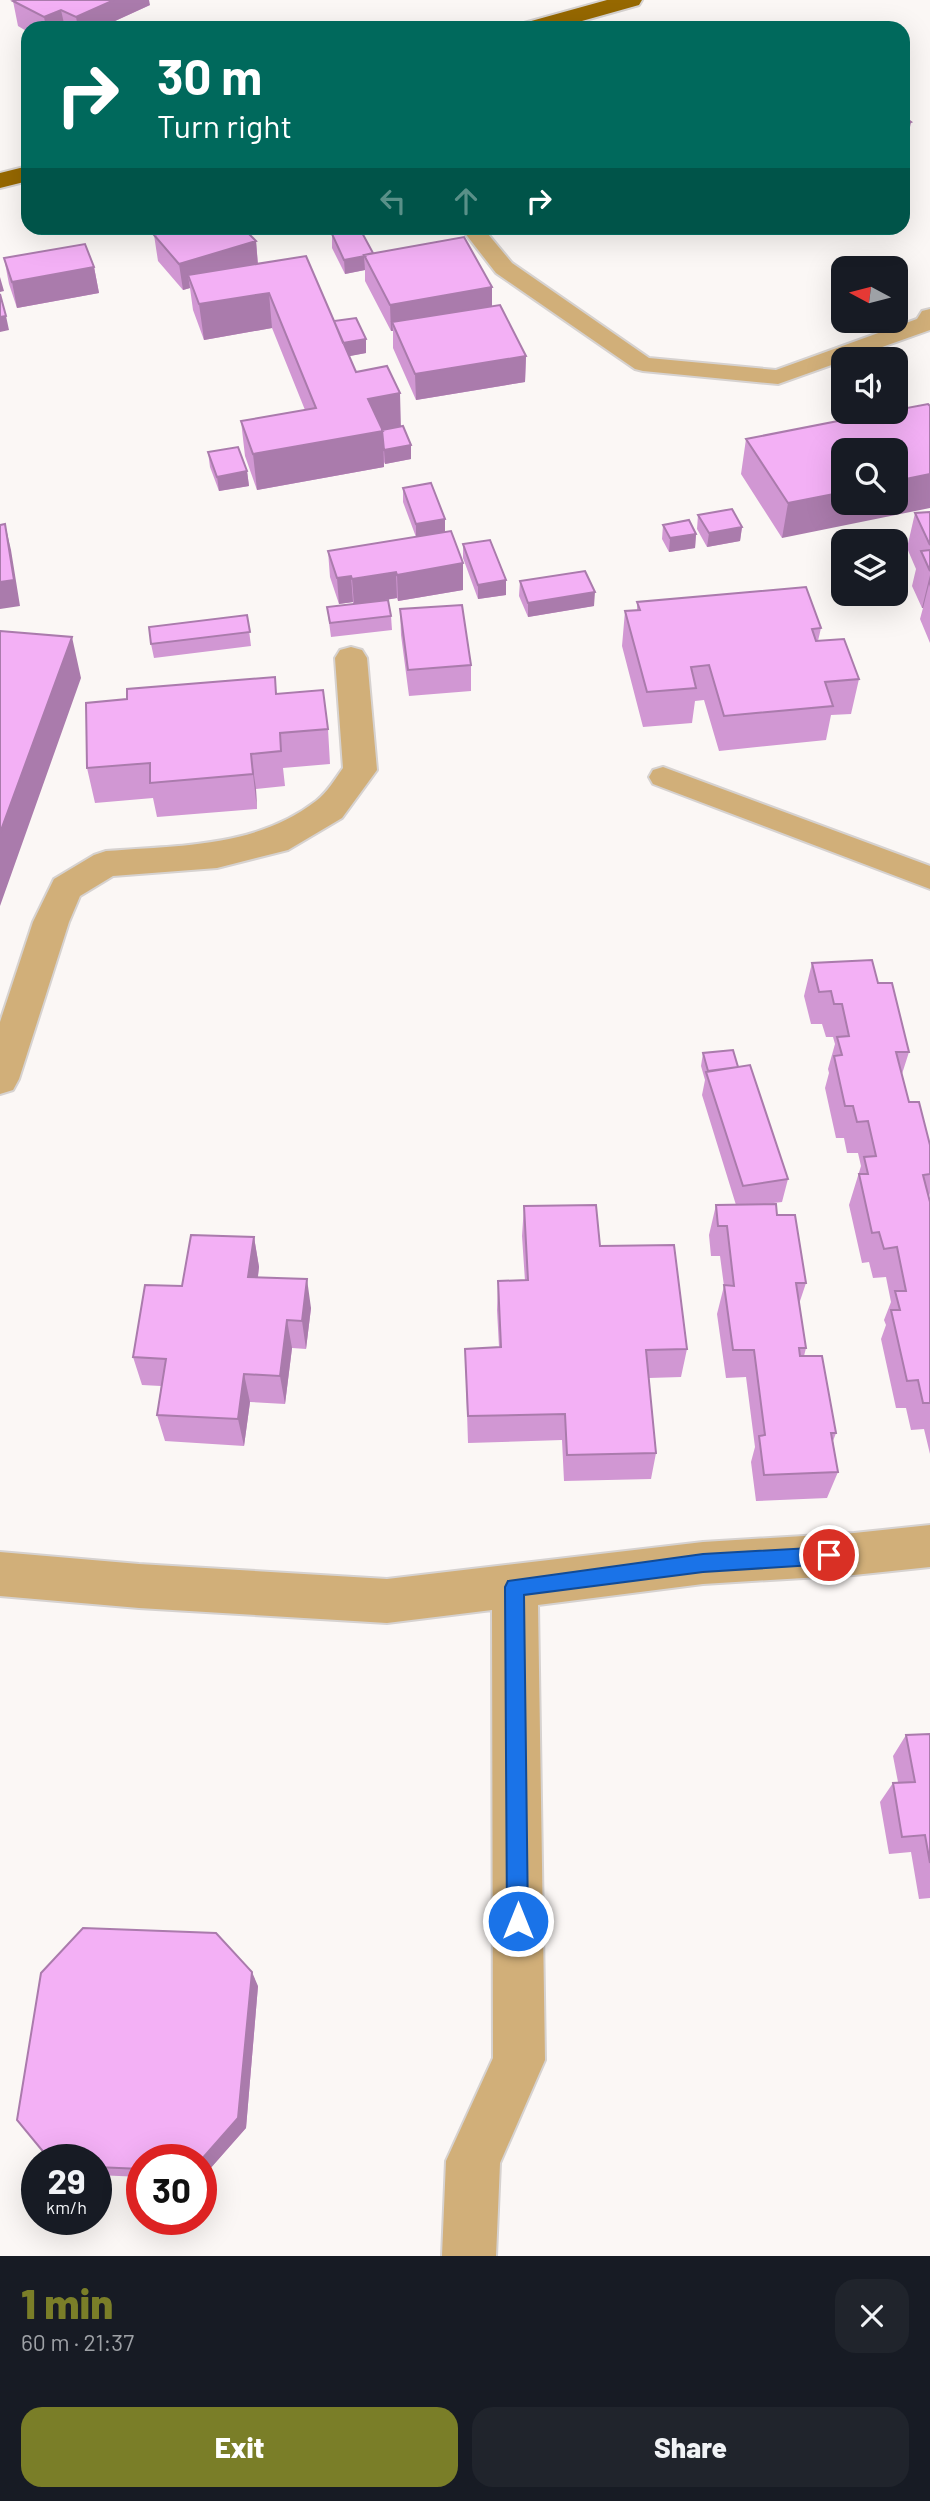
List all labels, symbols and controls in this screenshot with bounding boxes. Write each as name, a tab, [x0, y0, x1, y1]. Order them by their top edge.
text: 30 m	[157, 46, 262, 105]
icon: right	[42, 49, 133, 140]
text: Turn right	[157, 106, 292, 144]
icon: left	[374, 182, 412, 220]
icon: ahead	[447, 182, 485, 220]
icon: right	[520, 182, 558, 220]
north arrow	[831, 256, 908, 332]
map controls	[831, 256, 908, 606]
button: sound	[831, 347, 908, 424]
button: search	[831, 438, 908, 515]
button: layers	[831, 529, 908, 606]
pin	[799, 1525, 859, 1585]
icon: arrive	[810, 1536, 848, 1574]
position arrow	[481, 1884, 555, 1958]
speed limit sign: 30	[126, 2144, 217, 2235]
text: 29	[47, 2159, 86, 2201]
text: km/h	[46, 2196, 87, 2218]
text: 1 min	[21, 2277, 113, 2327]
button: close	[835, 2279, 909, 2353]
text: 60 m · 21:37	[21, 2328, 134, 2356]
button: Exit	[21, 2407, 458, 2487]
button: Share	[472, 2407, 909, 2487]

